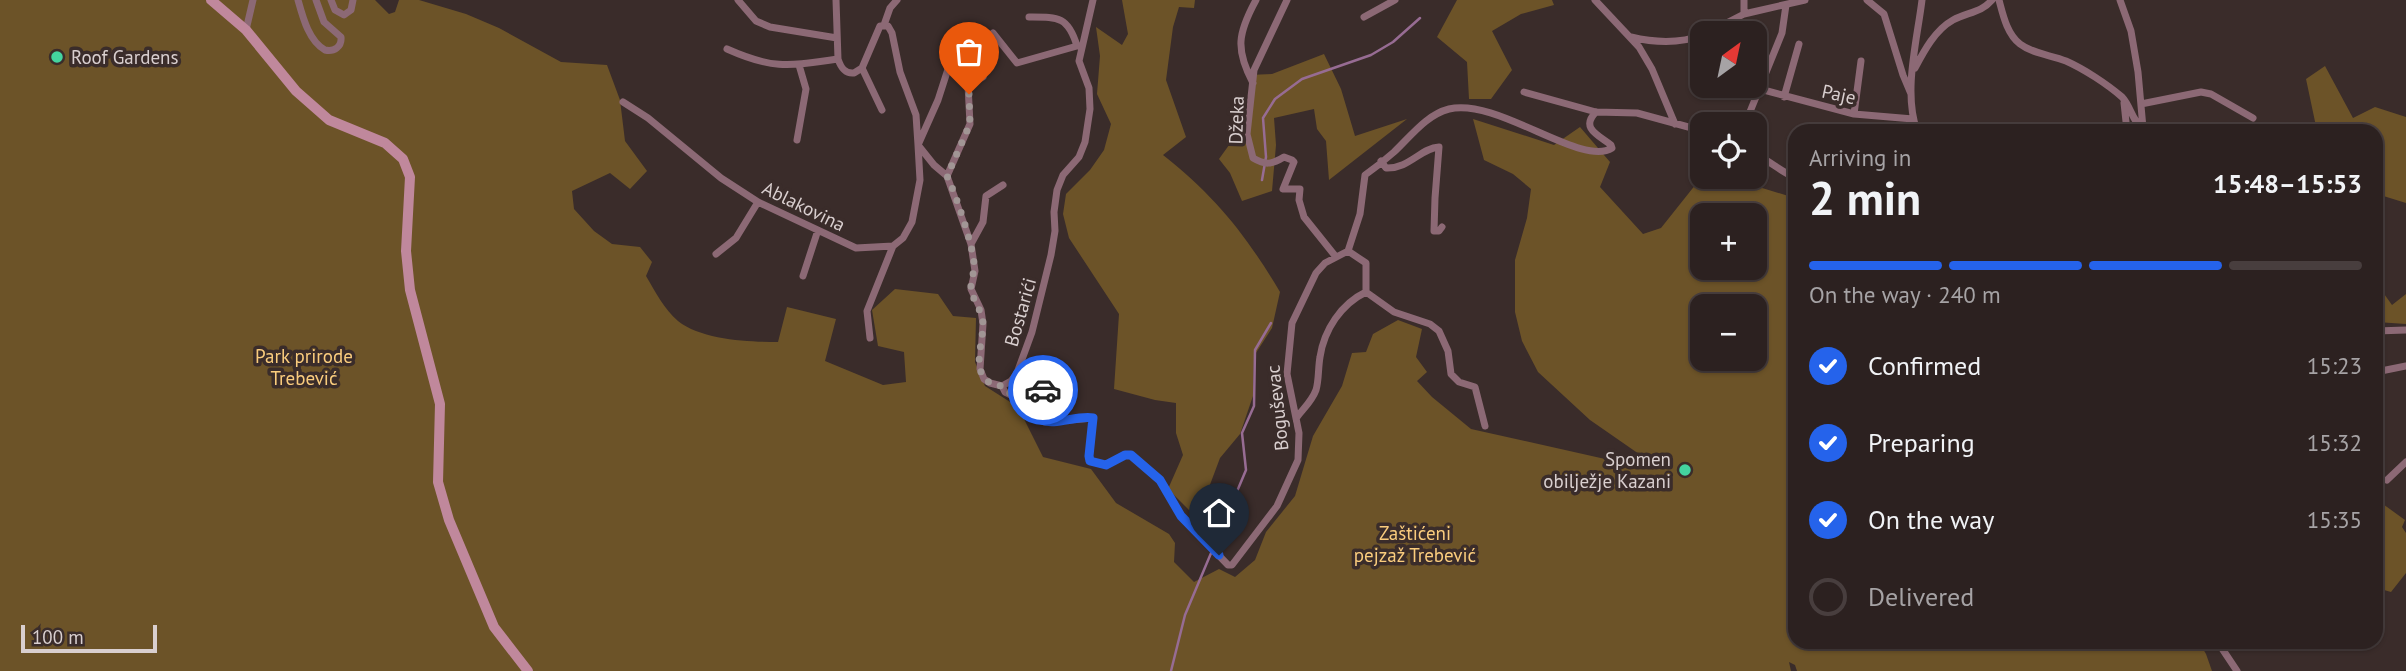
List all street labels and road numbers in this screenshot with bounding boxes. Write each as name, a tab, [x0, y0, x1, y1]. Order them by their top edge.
street label: Paje	[1820, 79, 1858, 109]
street label: Džeka	[1223, 95, 1249, 145]
street label: Ablakovina	[759, 176, 849, 236]
street label: Bostarići	[999, 275, 1041, 349]
street label: Boguševac	[1261, 364, 1293, 452]

